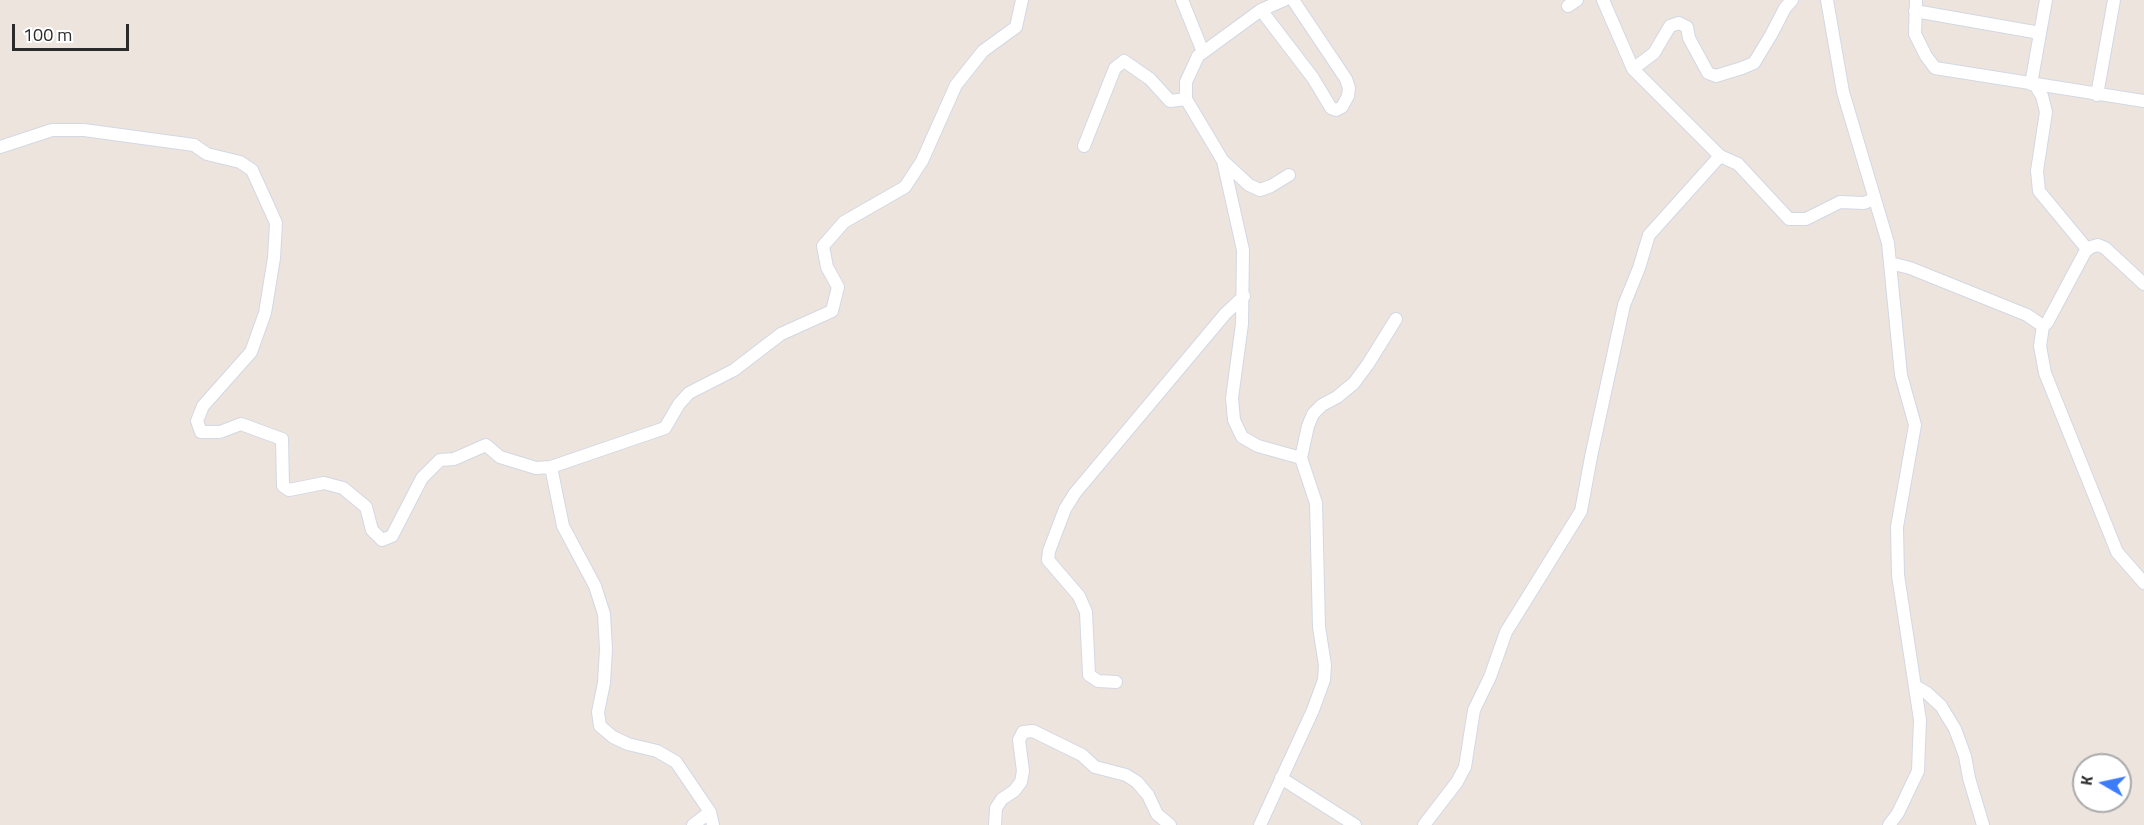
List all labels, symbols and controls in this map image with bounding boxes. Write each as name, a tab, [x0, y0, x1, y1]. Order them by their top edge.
scale bar	[15, 12, 132, 50]
text: 100 m	[23, 21, 72, 48]
north arrow	[2072, 753, 2132, 813]
text: K	[2074, 774, 2099, 787]

